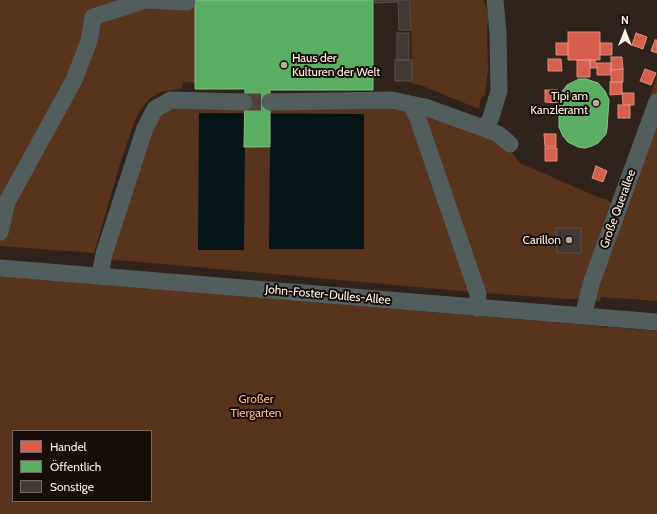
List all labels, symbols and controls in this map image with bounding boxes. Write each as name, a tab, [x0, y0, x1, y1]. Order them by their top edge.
north arrow	[605, 12, 645, 52]
text: N	[621, 13, 629, 27]
place label: Haus der Kulturen der Welt	[292, 51, 380, 79]
marker: Haus der Kulturen der Welt	[279, 60, 289, 70]
place label: Tipi am Kanzleramt	[530, 89, 588, 117]
marker: Tipi am Kanzleramt	[591, 98, 601, 108]
street label: Große Querallee	[597, 168, 639, 250]
place label: Carillon	[523, 233, 561, 247]
marker: Carillon	[564, 235, 574, 245]
street label: John-Foster-Dulles-Allee	[265, 282, 391, 308]
park label: Großer Tiergarten	[230, 392, 282, 420]
legend	[12, 430, 152, 502]
text: Handel	[50, 439, 86, 454]
text: Öffentlich	[50, 459, 101, 474]
text: Sonstige	[50, 479, 94, 494]

